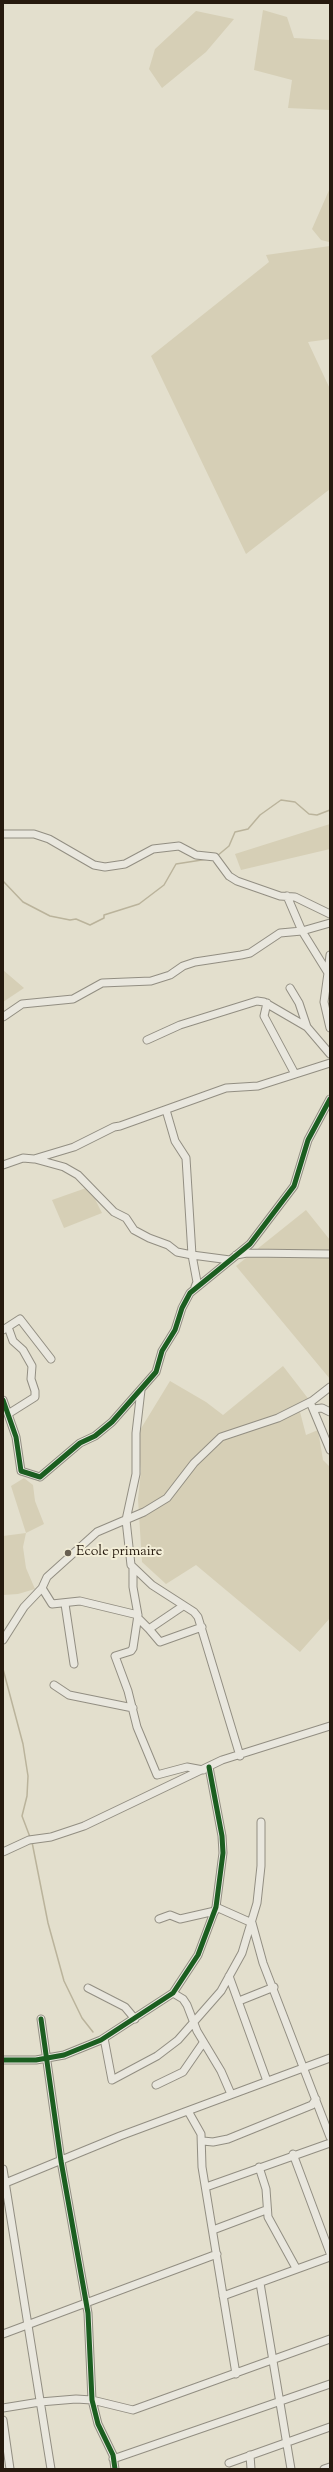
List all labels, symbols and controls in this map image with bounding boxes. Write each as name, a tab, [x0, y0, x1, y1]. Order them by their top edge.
place label: Ecole primaire	[76, 1545, 162, 1561]
marker: Ecole primaire	[63, 1548, 73, 1558]

